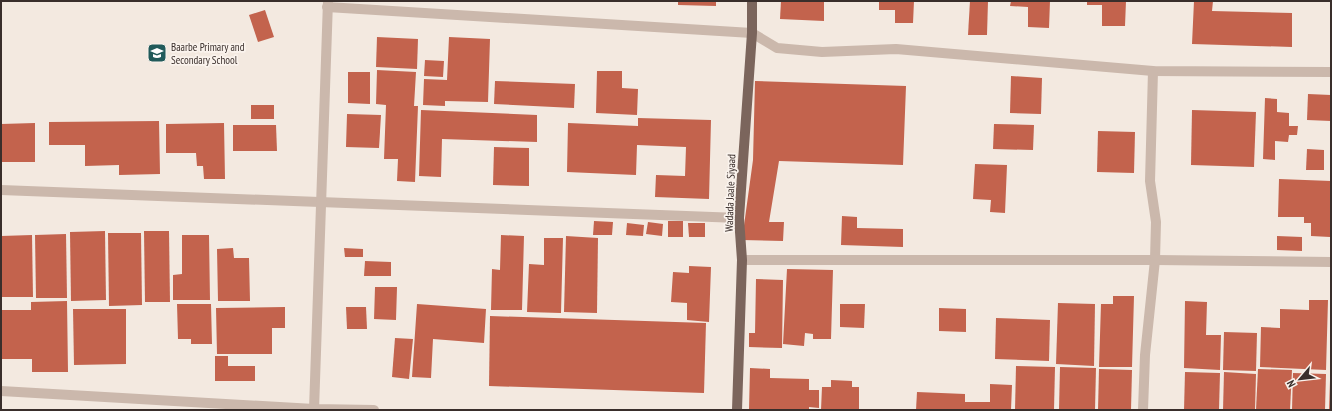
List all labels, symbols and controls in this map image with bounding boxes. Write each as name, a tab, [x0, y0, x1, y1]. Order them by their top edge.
place label: Baarbe Primary and Secondary School	[171, 40, 245, 67]
school or university icon: Baarbe Primary and Secondary School	[146, 42, 168, 64]
street label: Wadada Jaale Siyaad	[722, 154, 738, 232]
north arrow	[1280, 359, 1320, 399]
text: N	[1284, 378, 1299, 390]

